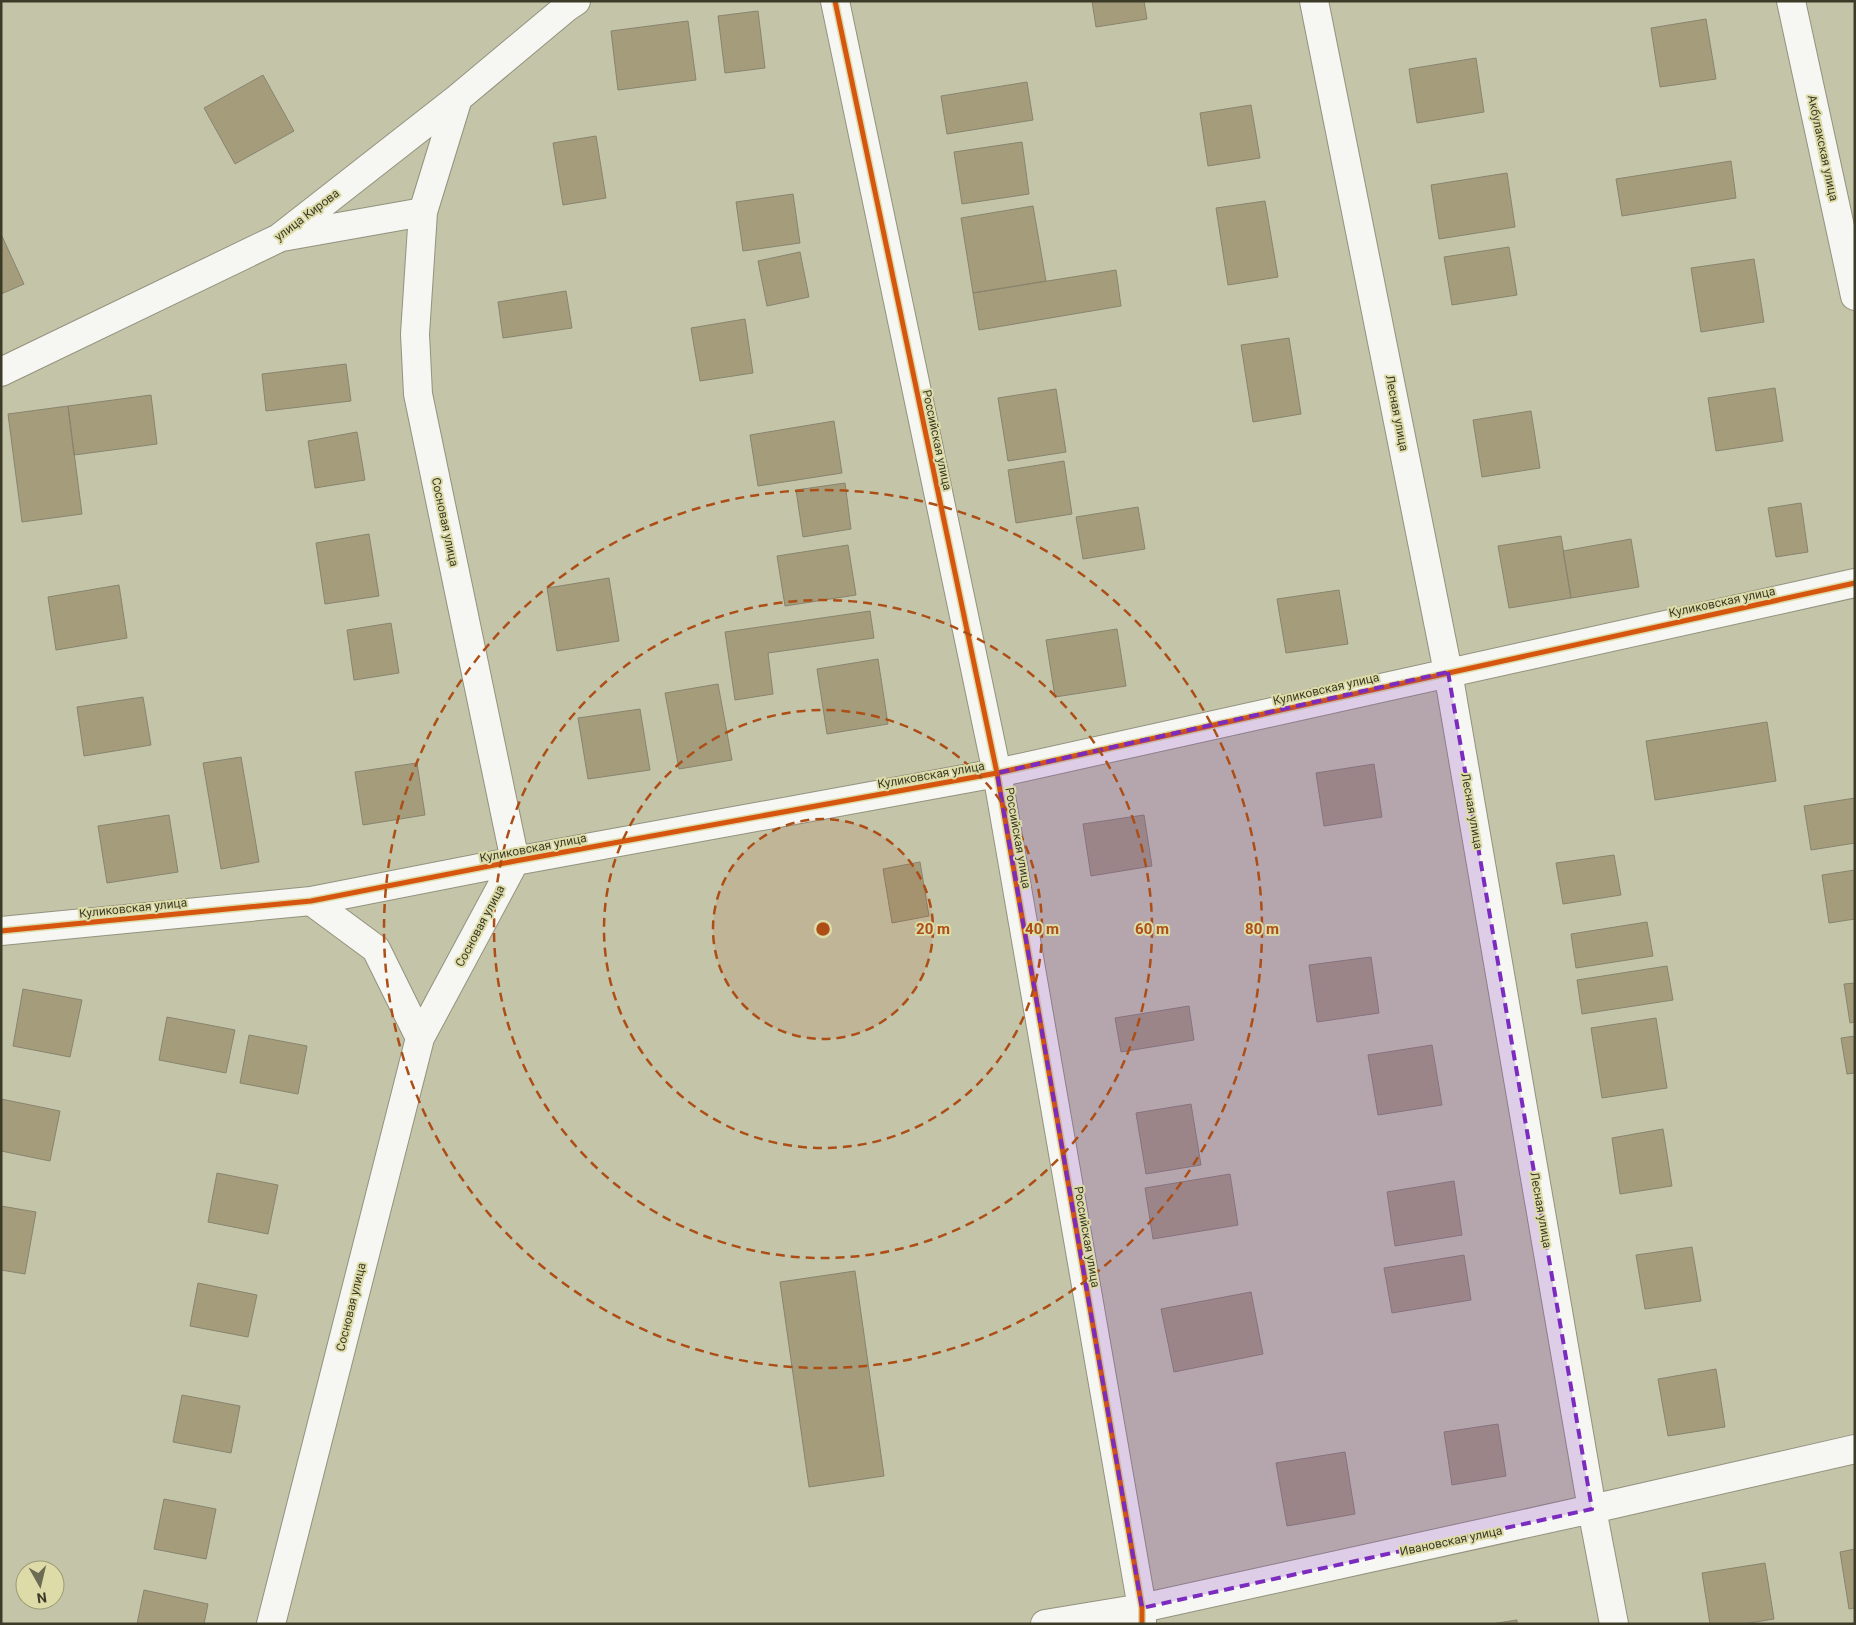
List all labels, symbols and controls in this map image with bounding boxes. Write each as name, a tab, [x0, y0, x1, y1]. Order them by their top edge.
street label: Акбулакская улица	[1805, 94, 1841, 202]
street label: улица Кирова	[272, 186, 342, 244]
street label: Лесная улица	[1383, 374, 1411, 452]
street label: Российская улица	[919, 388, 955, 492]
street label: Сосновая улица	[429, 476, 461, 568]
street label: Куликовская улица	[1667, 584, 1777, 620]
street label: Куликовская улица	[1271, 670, 1381, 708]
street label: Куликовская улица	[876, 759, 986, 791]
street label: Лесная улица	[1458, 772, 1486, 850]
street label: Российская улица	[1002, 786, 1034, 890]
street label: Куликовская улица	[478, 831, 588, 865]
street label: Сосновая улица	[453, 883, 507, 969]
street label: Куликовская улица	[78, 895, 188, 921]
centre of rings	[814, 920, 832, 938]
text: 20 m	[916, 920, 950, 938]
text: 40 m	[1025, 920, 1059, 938]
text: 60 m	[1135, 920, 1169, 938]
text: 80 m	[1245, 920, 1279, 938]
street label: Лесная улица	[1527, 1171, 1555, 1249]
street label: Российская улица	[1071, 1185, 1103, 1289]
street label: Сосновая улица	[333, 1261, 369, 1353]
street label: Ивановская улица	[1398, 1523, 1504, 1559]
north arrow	[15, 1560, 65, 1610]
text: N	[36, 1589, 48, 1606]

